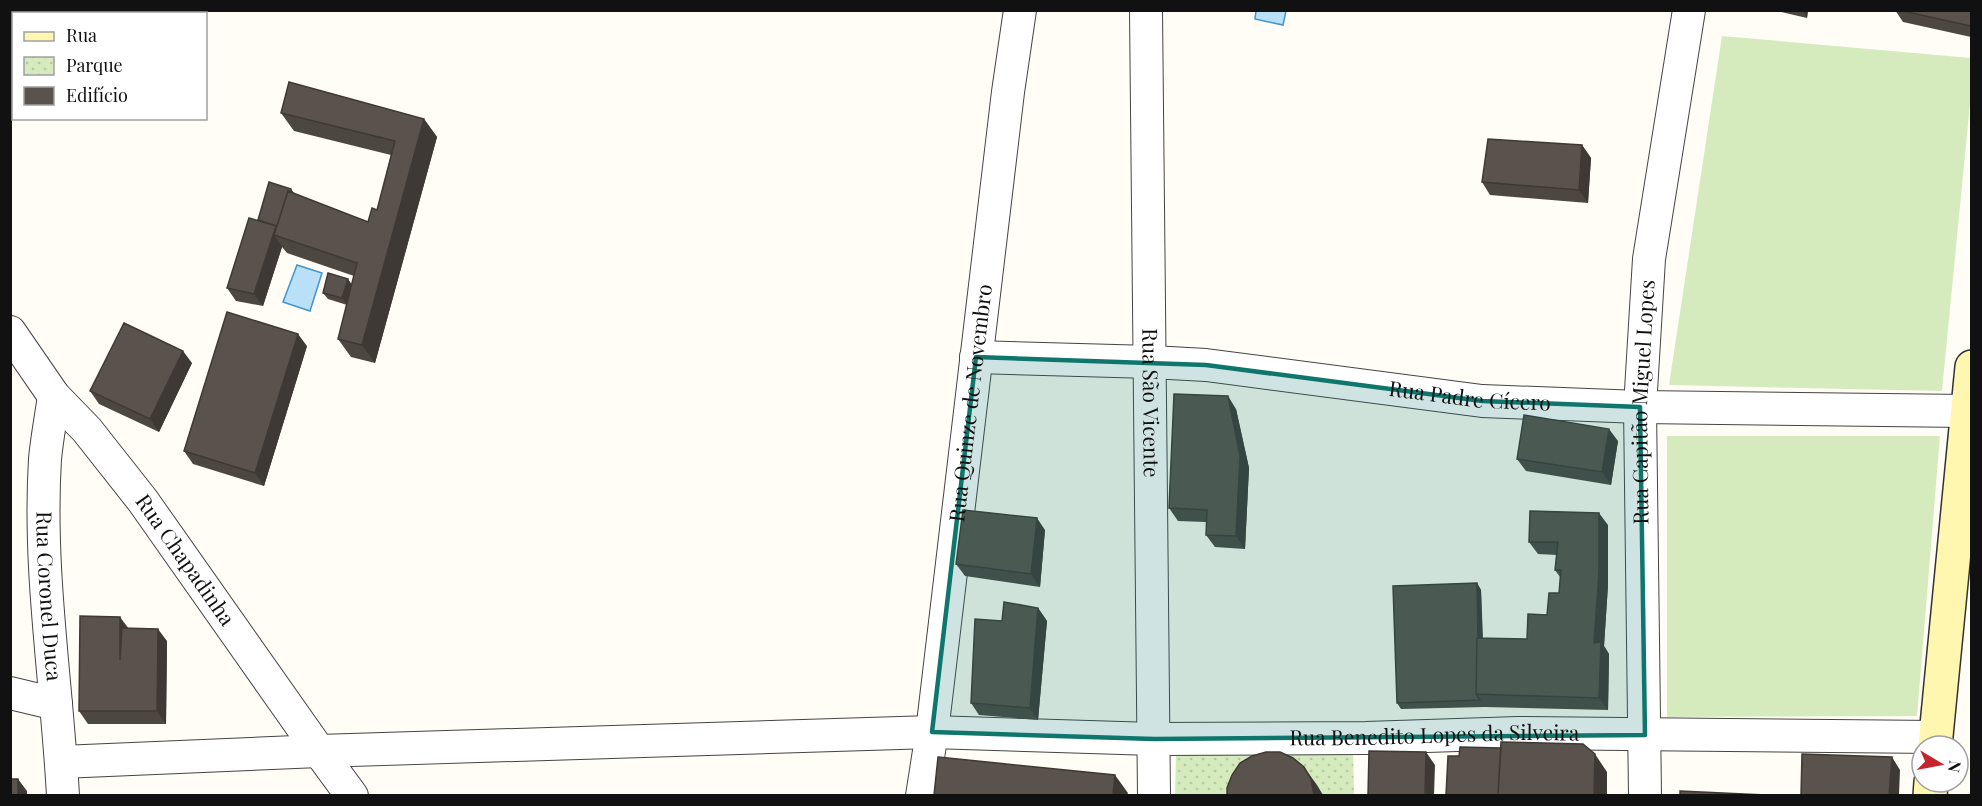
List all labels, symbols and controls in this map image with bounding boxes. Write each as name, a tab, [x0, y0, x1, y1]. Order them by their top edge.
legend	[12, 12, 207, 120]
text: Rua	[66, 23, 97, 47]
text: Parque	[66, 53, 123, 77]
text: Edifício	[66, 83, 128, 107]
street label: Rua Capitão Miguel Lopes	[1624, 279, 1660, 525]
street label: Rua Quinze de Novembro	[941, 282, 997, 523]
street label: Rua São Vicente	[1137, 328, 1167, 478]
street label: Rua Padre Cícero	[1387, 373, 1551, 416]
street label: Rua Chapadinha	[130, 488, 243, 631]
street label: Rua Coronel Duca	[31, 511, 70, 683]
street label: Rua Benedito Lopes da Silveira	[1289, 717, 1580, 750]
north arrow	[1910, 734, 1970, 794]
text: N	[1944, 759, 1967, 775]

